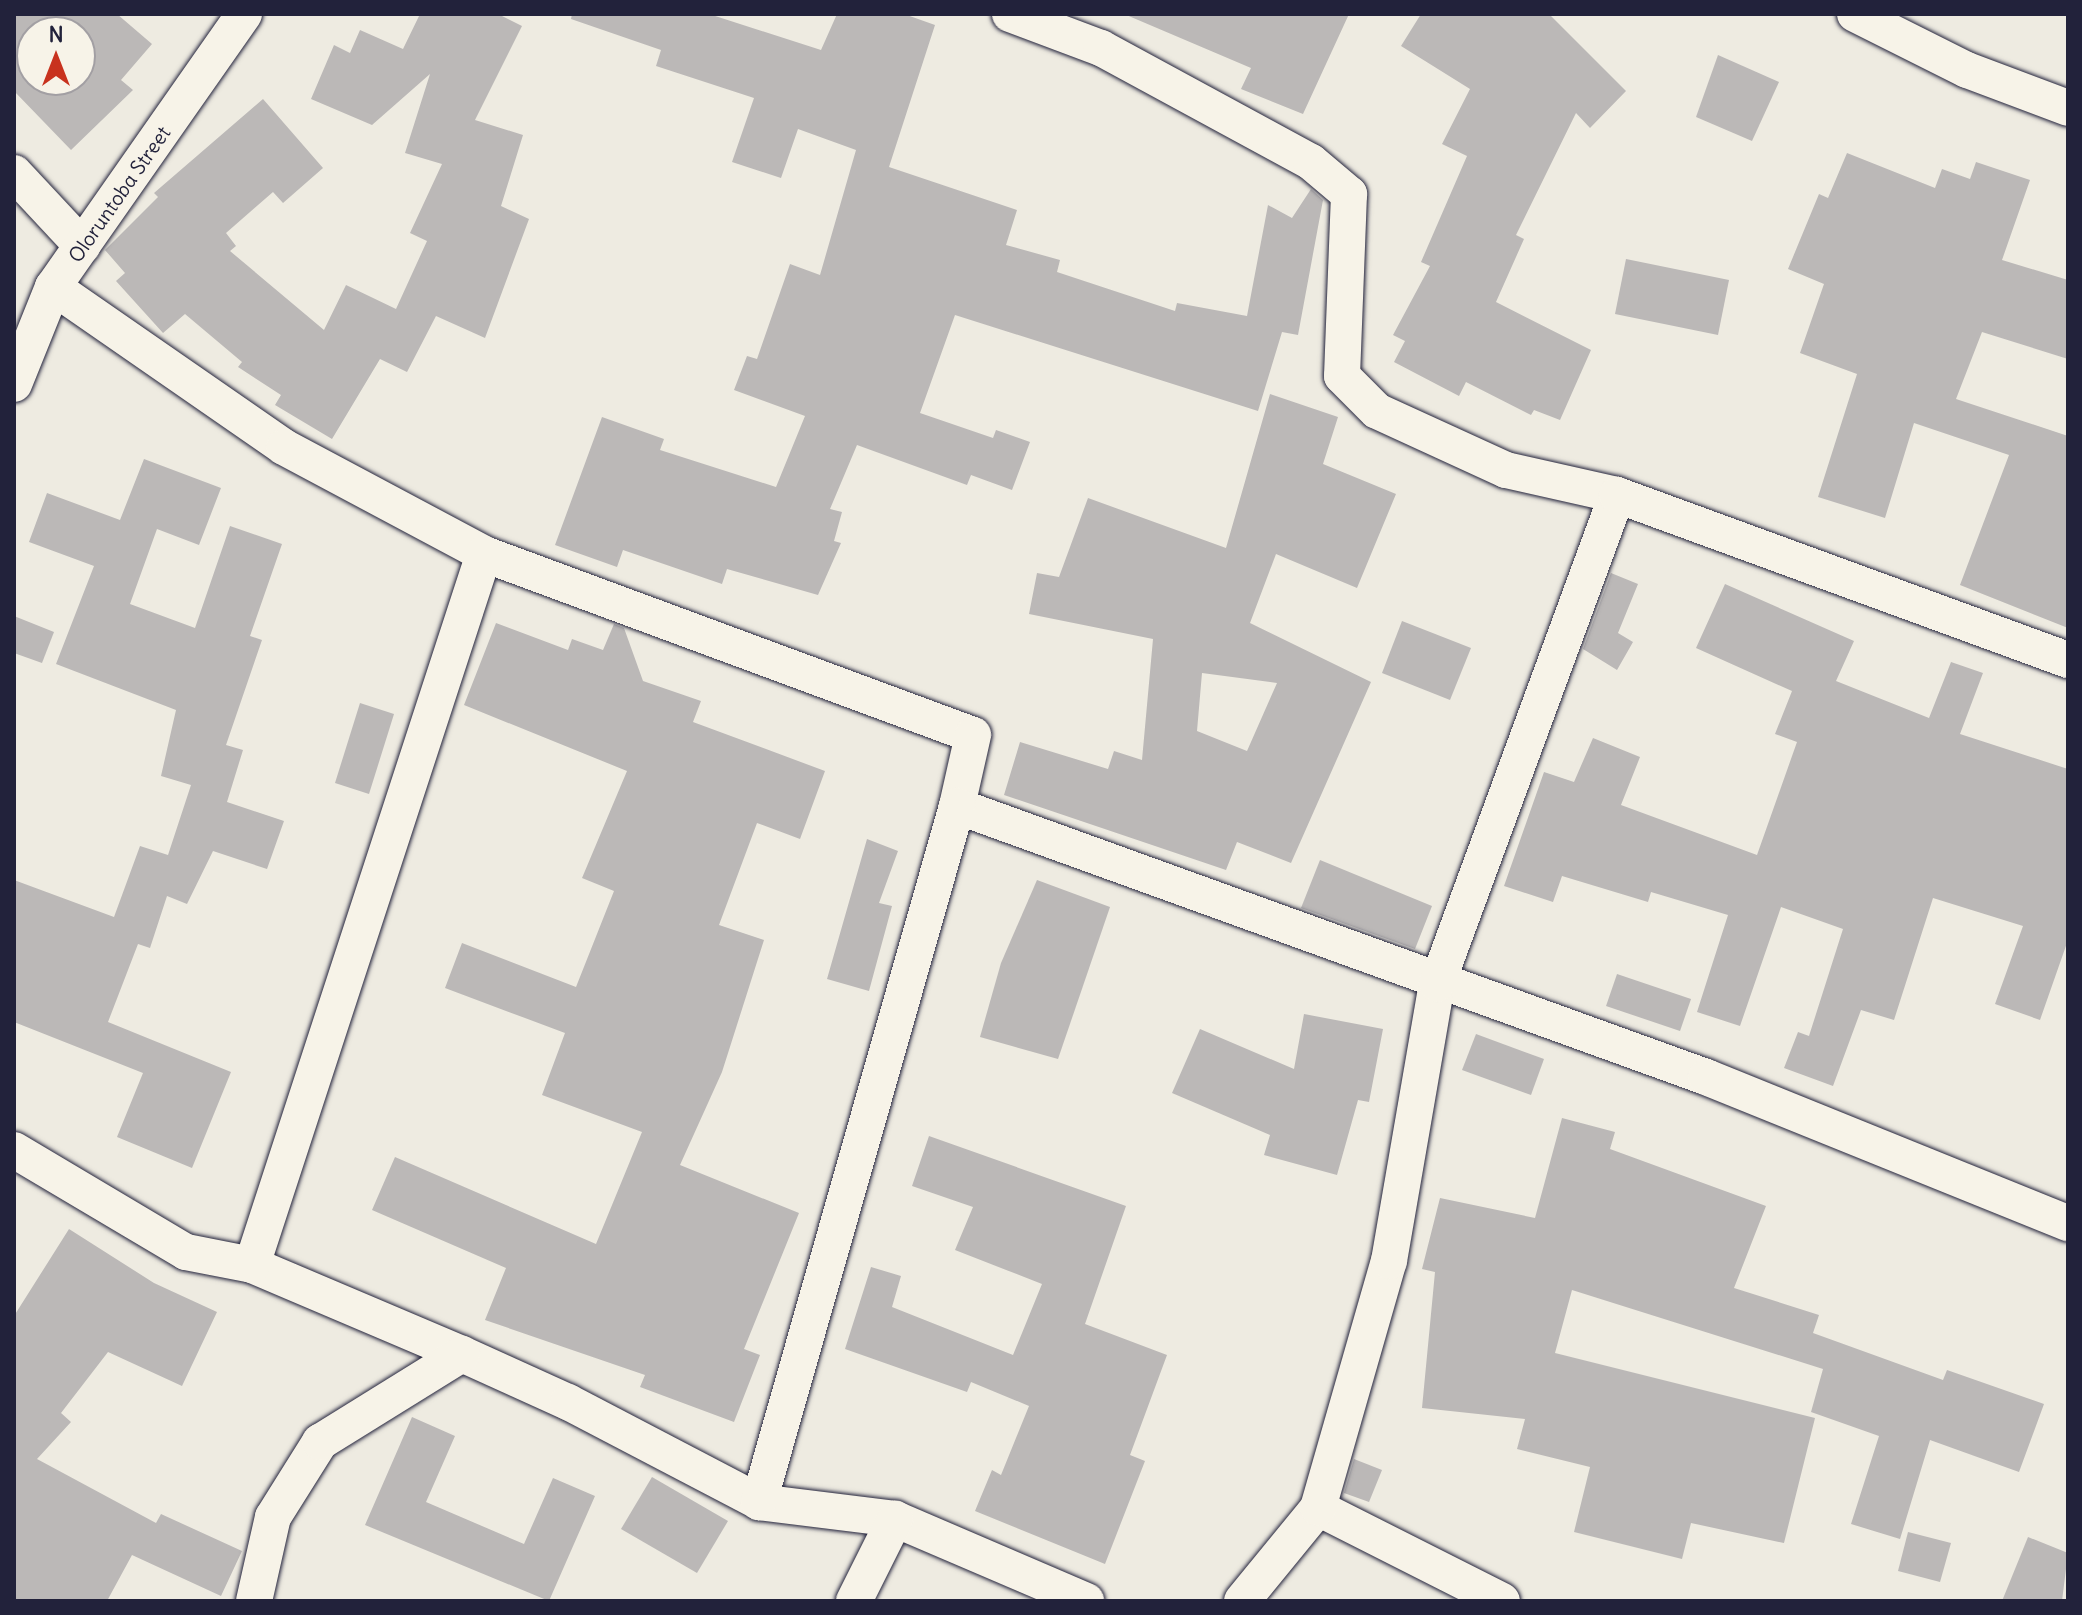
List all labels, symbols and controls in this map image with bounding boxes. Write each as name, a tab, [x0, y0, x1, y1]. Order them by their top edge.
north arrow	[16, 16, 96, 96]
text: N	[48, 20, 64, 48]
street label: Oloruntoba Street	[63, 121, 175, 267]

